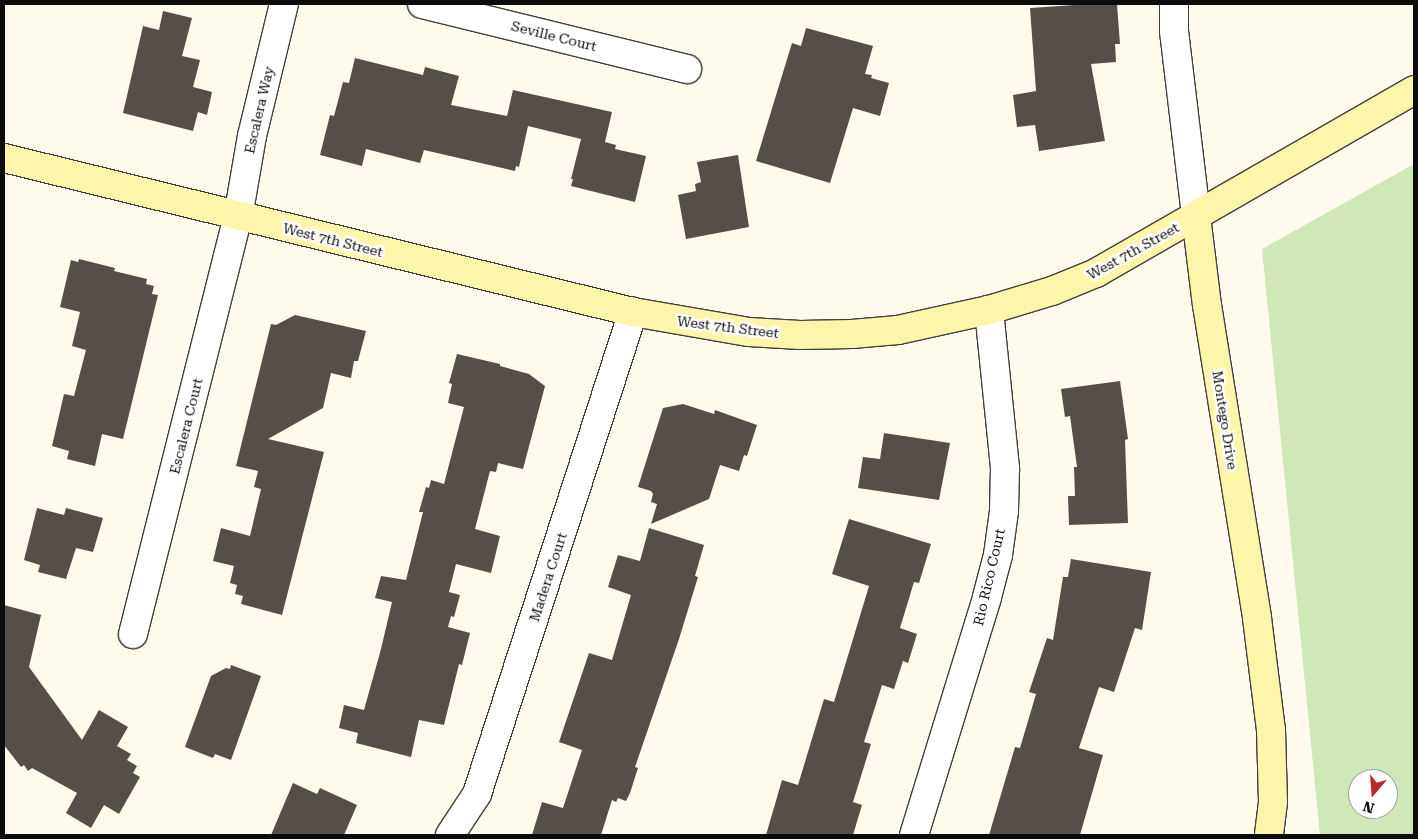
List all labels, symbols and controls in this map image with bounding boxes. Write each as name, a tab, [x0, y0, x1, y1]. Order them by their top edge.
street label: Seville Court	[509, 17, 599, 55]
street label: Escalera Way	[241, 65, 277, 155]
street label: West 7th Street	[281, 219, 385, 261]
street label: West 7th Street	[1084, 219, 1182, 283]
street label: West 7th Street	[676, 312, 780, 342]
street label: Montego Drive	[1209, 369, 1241, 471]
street label: Escalera Court	[166, 376, 206, 476]
street label: Rio Rico Court	[970, 527, 1008, 627]
street label: Madera Court	[526, 530, 570, 624]
north arrow	[1348, 769, 1398, 819]
text: N	[1361, 798, 1376, 817]

